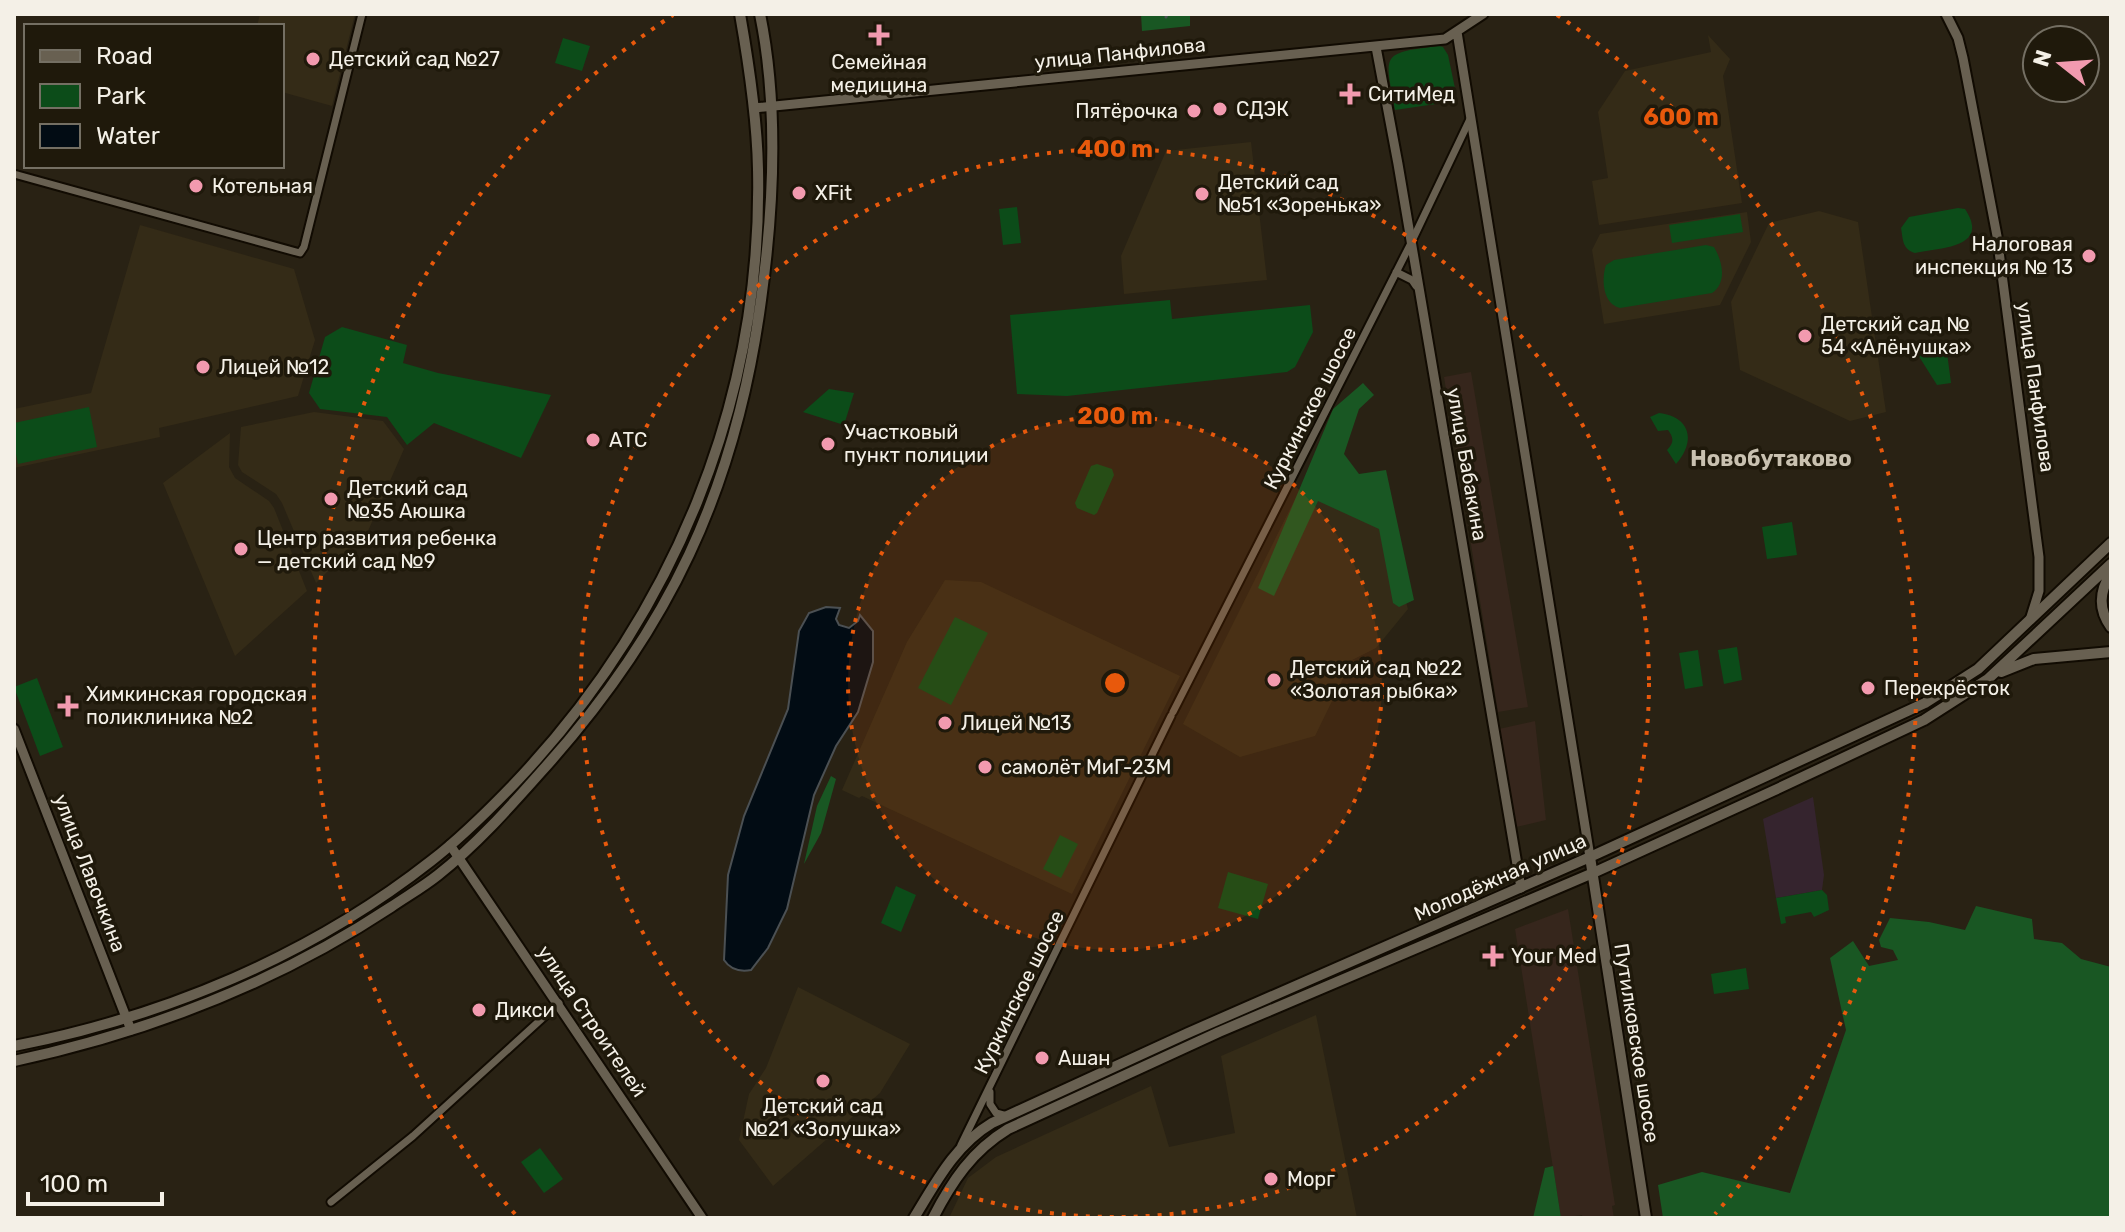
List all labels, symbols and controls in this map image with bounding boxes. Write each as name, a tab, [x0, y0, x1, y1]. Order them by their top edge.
legend	[24, 24, 284, 168]
marker: Семейная медицина	[868, 24, 890, 46]
north arrow	[2021, 24, 2101, 104]
street label: улица Панфилова	[1033, 32, 1207, 74]
text: Road	[96, 42, 153, 70]
place label: Детский сад №27	[329, 47, 500, 71]
text: N	[2027, 47, 2058, 70]
marker: Детский сад №27	[304, 50, 322, 68]
place label: Семейная медицина	[831, 50, 927, 97]
text: Park	[96, 82, 147, 110]
place label: СитиМед	[1368, 82, 1455, 106]
marker: СитиМед	[1339, 83, 1361, 105]
place label: СДЭК	[1236, 97, 1289, 121]
place label: Пятёрочка	[1075, 99, 1178, 123]
marker: СДЭК	[1211, 100, 1229, 118]
marker: Пятёрочка	[1185, 102, 1203, 120]
text: 600 m	[1643, 103, 1719, 131]
text: Water	[96, 122, 160, 150]
text: 400 m	[1077, 135, 1153, 163]
place label: Детский сад №51 «Зоренька»	[1218, 170, 1381, 217]
place label: Котельная	[212, 174, 313, 198]
marker: Котельная	[187, 177, 205, 195]
place label: XFit	[815, 181, 852, 205]
marker: XFit	[790, 184, 808, 202]
marker: Детский сад №51 «Зоренька»	[1193, 185, 1211, 203]
place label: Налоговая инспекция № 13	[1915, 232, 2073, 279]
marker: Налоговая инспекция № 13	[2080, 247, 2098, 265]
street label: улица Панфилова	[2012, 300, 2060, 474]
place label: Детский сад № 54 «Алёнушка»	[1821, 312, 1971, 359]
street label: Куркинское шоссе	[1259, 323, 1361, 493]
marker: Детский сад № 54 «Алёнушка»	[1796, 327, 1814, 345]
place label: Лицей №12	[219, 355, 329, 379]
marker: Лицей №12	[194, 358, 212, 376]
street label: улица Бабакина	[1442, 386, 1492, 542]
text: 200 m	[1077, 402, 1153, 430]
place label: Участковый пункт полиции	[844, 420, 988, 467]
place label: АТС	[609, 428, 647, 452]
marker: АТС	[584, 431, 602, 449]
marker: Участковый пункт полиции	[819, 435, 837, 453]
district label: Новобутаково	[1690, 445, 1852, 472]
place label: Детский сад №35 Аюшка	[347, 476, 468, 523]
marker: Детский сад №35 Аюшка	[322, 490, 340, 508]
place label: Центр развития ребенка — детский сад №9	[257, 526, 497, 573]
marker: Центр развития ребенка — детский сад №9	[232, 540, 250, 558]
place label: Детский сад №22 «Золотая рыбка»	[1290, 656, 1462, 703]
centre of rings	[1101, 669, 1129, 697]
marker: Детский сад №22 «Золотая рыбка»	[1265, 671, 1283, 689]
place label: Перекрёсток	[1884, 676, 2010, 700]
marker: Перекрёсток	[1859, 679, 1877, 697]
place label: Химкинская городская поликлиника №2	[86, 682, 307, 729]
marker: Химкинская городская поликлиника №2	[57, 695, 79, 717]
place label: Лицей №13	[961, 711, 1072, 735]
marker: Лицей №13	[936, 714, 954, 732]
place label: самолёт МиГ-23М	[1001, 755, 1171, 779]
marker: самолёт МиГ-23М	[976, 758, 994, 776]
street label: улица Лавочкина	[49, 791, 131, 955]
street label: Молодёжная улица	[1410, 828, 1590, 926]
street label: Куркинское шоссе	[969, 906, 1069, 1078]
street label: улица Строителей	[532, 941, 652, 1101]
street label: Путилковское шоссе	[1609, 942, 1665, 1144]
place label: Your Med	[1511, 944, 1597, 968]
marker: Your Med	[1482, 945, 1504, 967]
place label: Дикси	[495, 998, 555, 1022]
marker: Дикси	[470, 1001, 488, 1019]
place label: Ашан	[1058, 1046, 1110, 1070]
marker: Ашан	[1033, 1049, 1051, 1067]
marker: Детский сад №21 «Золушка»	[814, 1072, 832, 1090]
place label: Детский сад №21 «Золушка»	[745, 1094, 901, 1141]
scale bar	[28, 1156, 162, 1206]
place label: Морг	[1287, 1167, 1335, 1191]
text: 100 m	[40, 1170, 108, 1198]
marker: Морг	[1262, 1170, 1280, 1188]

